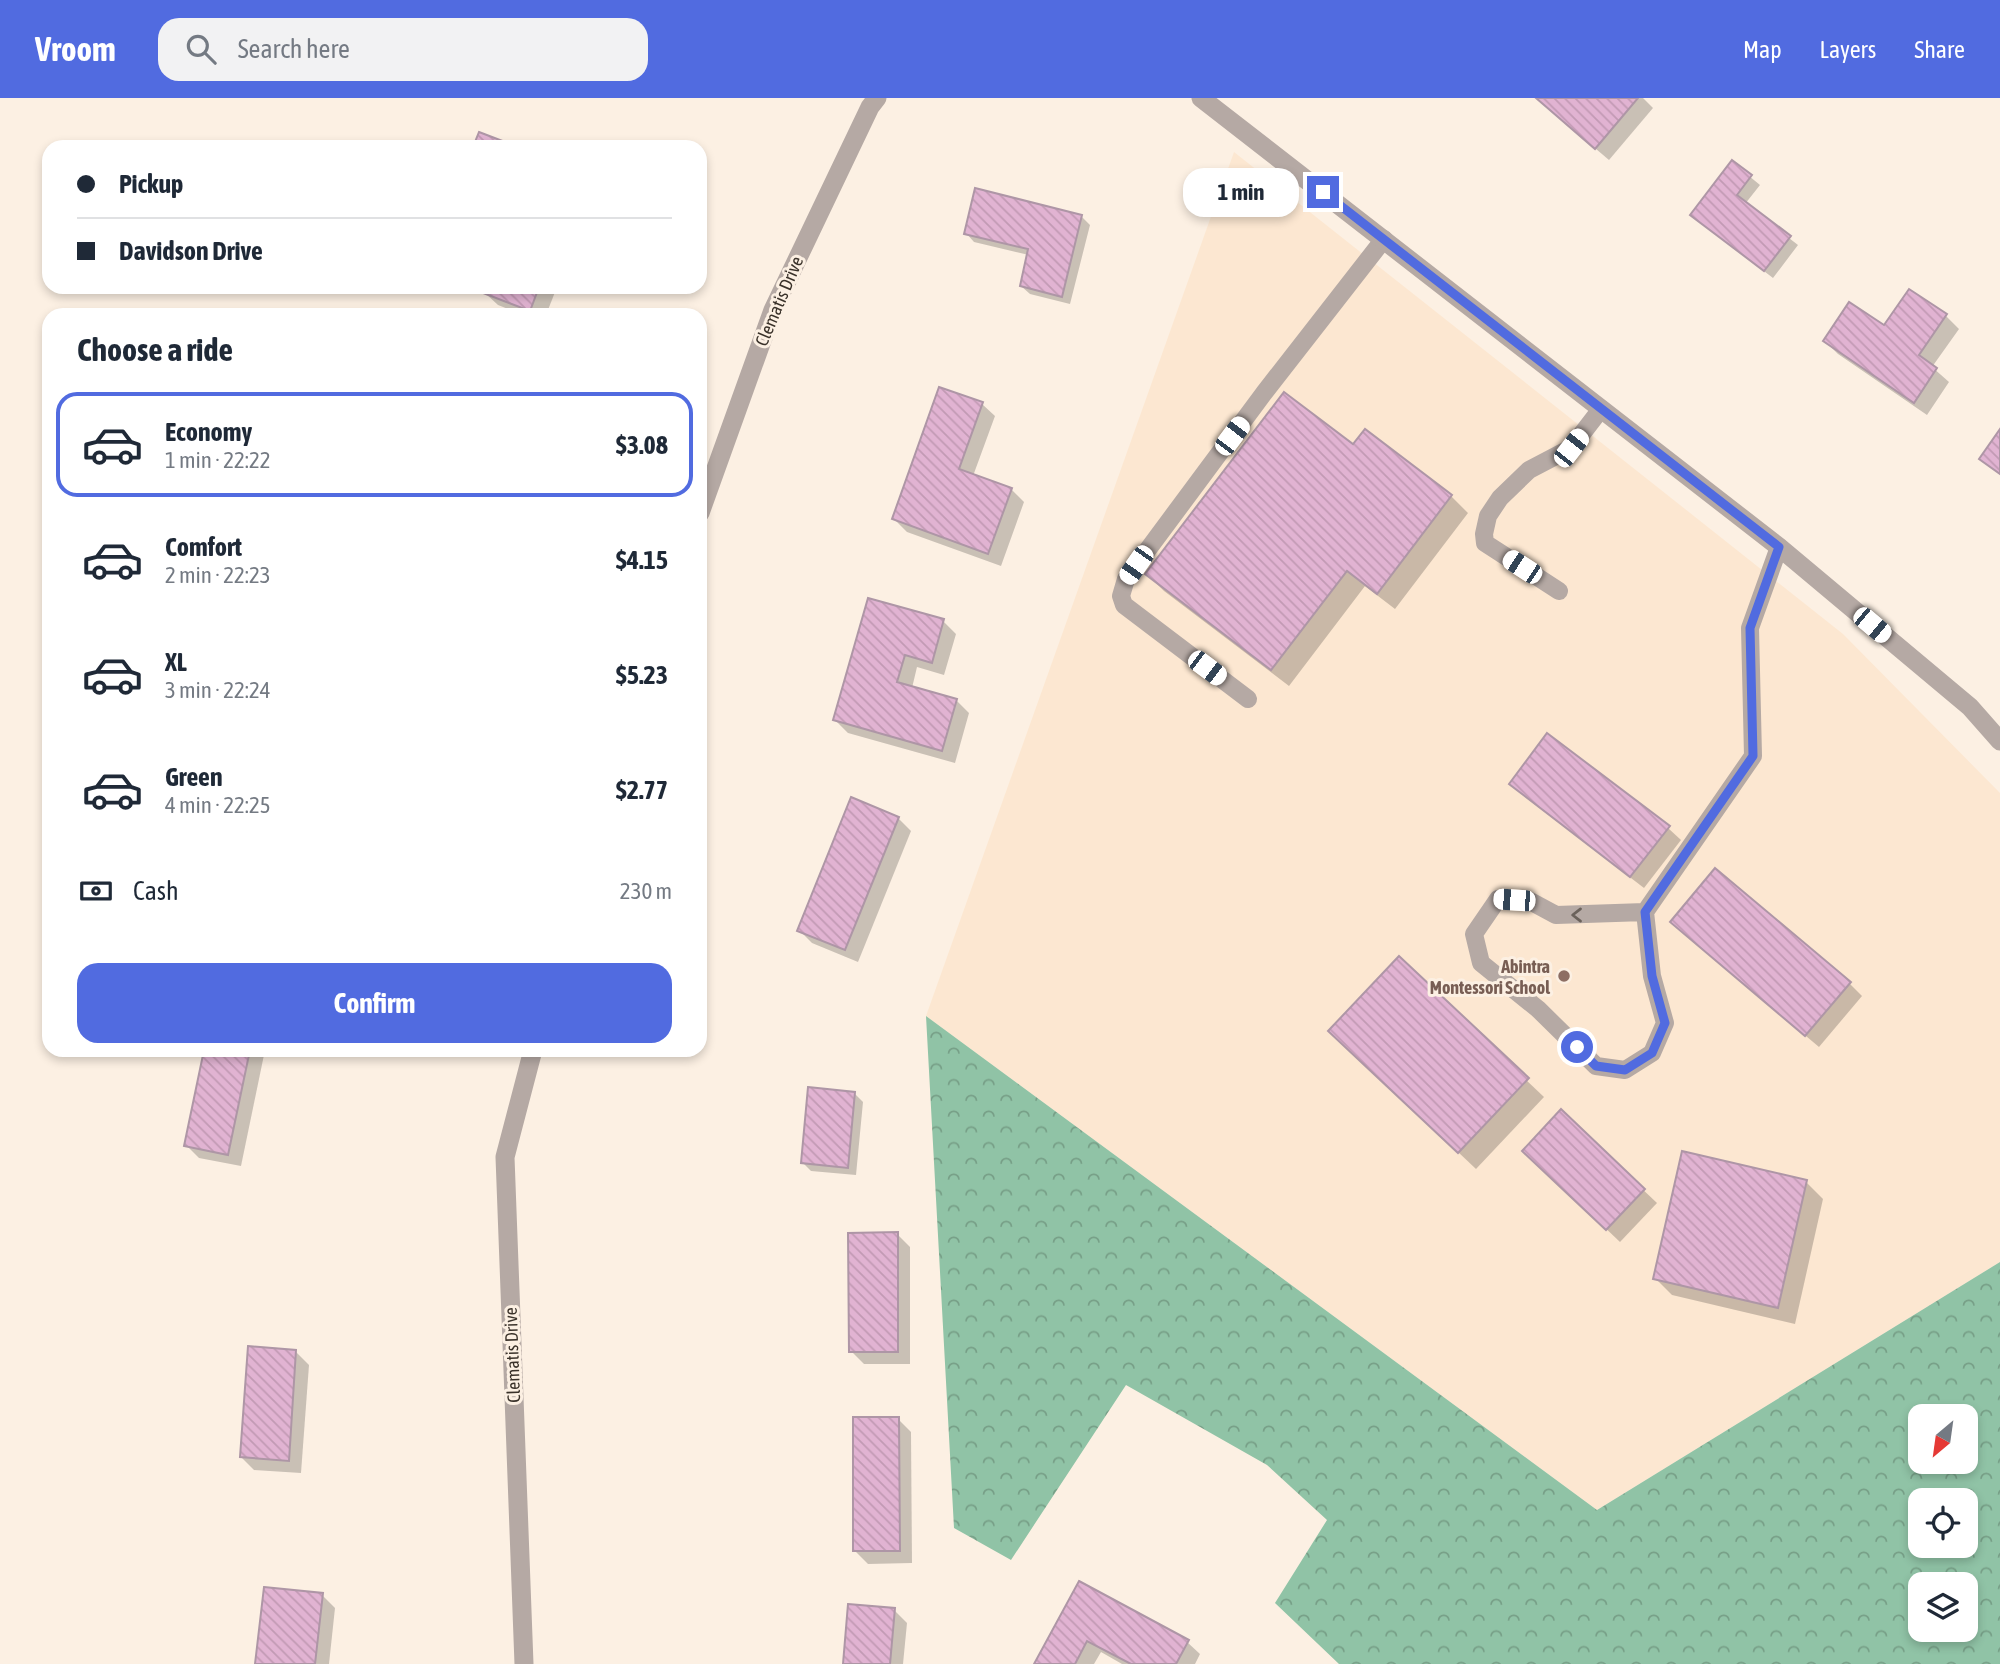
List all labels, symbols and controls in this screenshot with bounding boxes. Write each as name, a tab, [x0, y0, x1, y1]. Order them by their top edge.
search box	[158, 18, 648, 81]
text: Vroom	[35, 30, 116, 68]
icon: search	[182, 30, 220, 68]
text: Search here	[238, 34, 350, 64]
text: Map	[1743, 36, 1782, 63]
text: Layers	[1820, 36, 1876, 63]
text: Share	[1914, 36, 1965, 63]
callout: 1 min	[1183, 168, 1298, 217]
text: Pickup	[119, 169, 183, 199]
route end	[1307, 176, 1339, 208]
text: 1 min	[1218, 179, 1264, 205]
text: Davidson Drive	[119, 236, 263, 266]
street label: Clematis Drive	[751, 253, 807, 349]
text: Choose a ride	[77, 331, 233, 368]
icon: car	[81, 413, 144, 476]
car	[1211, 413, 1254, 459]
text: Economy	[165, 417, 252, 447]
car	[1550, 425, 1593, 471]
text: $3.08	[616, 430, 668, 460]
text: 1 min · 22:22	[165, 447, 271, 473]
icon: car	[81, 528, 144, 591]
text: Comfort	[165, 532, 242, 562]
car	[1116, 542, 1157, 588]
text: $4.15	[616, 545, 668, 575]
car	[1499, 547, 1546, 587]
text: 2 min · 22:23	[165, 562, 271, 588]
car	[1850, 603, 1895, 647]
icon: car	[81, 643, 144, 706]
text: XL	[165, 647, 187, 677]
car	[1184, 647, 1231, 689]
text: $5.23	[616, 660, 668, 690]
text: 3 min · 22:24	[165, 677, 271, 703]
icon: car	[81, 758, 144, 821]
text: Green	[165, 762, 223, 792]
text: $2.77	[616, 775, 668, 805]
text: 4 min · 22:25	[165, 792, 271, 818]
icon: cash	[77, 872, 115, 910]
text: Cash	[133, 876, 179, 906]
text: 230 m	[620, 878, 672, 904]
car	[1493, 888, 1536, 912]
one-way arrow	[1571, 907, 1581, 923]
place label: Abintra Montessori School	[1430, 956, 1550, 998]
button: Confirm	[77, 963, 672, 1043]
marker: Abintra Montessori School	[1556, 968, 1572, 984]
route start	[1561, 1031, 1593, 1063]
street label: Clematis Drive	[500, 1307, 524, 1403]
north arrow	[1908, 1404, 1978, 1474]
map controls	[1908, 1404, 1978, 1642]
button: locate	[1908, 1488, 1978, 1558]
button: layers	[1908, 1572, 1978, 1642]

